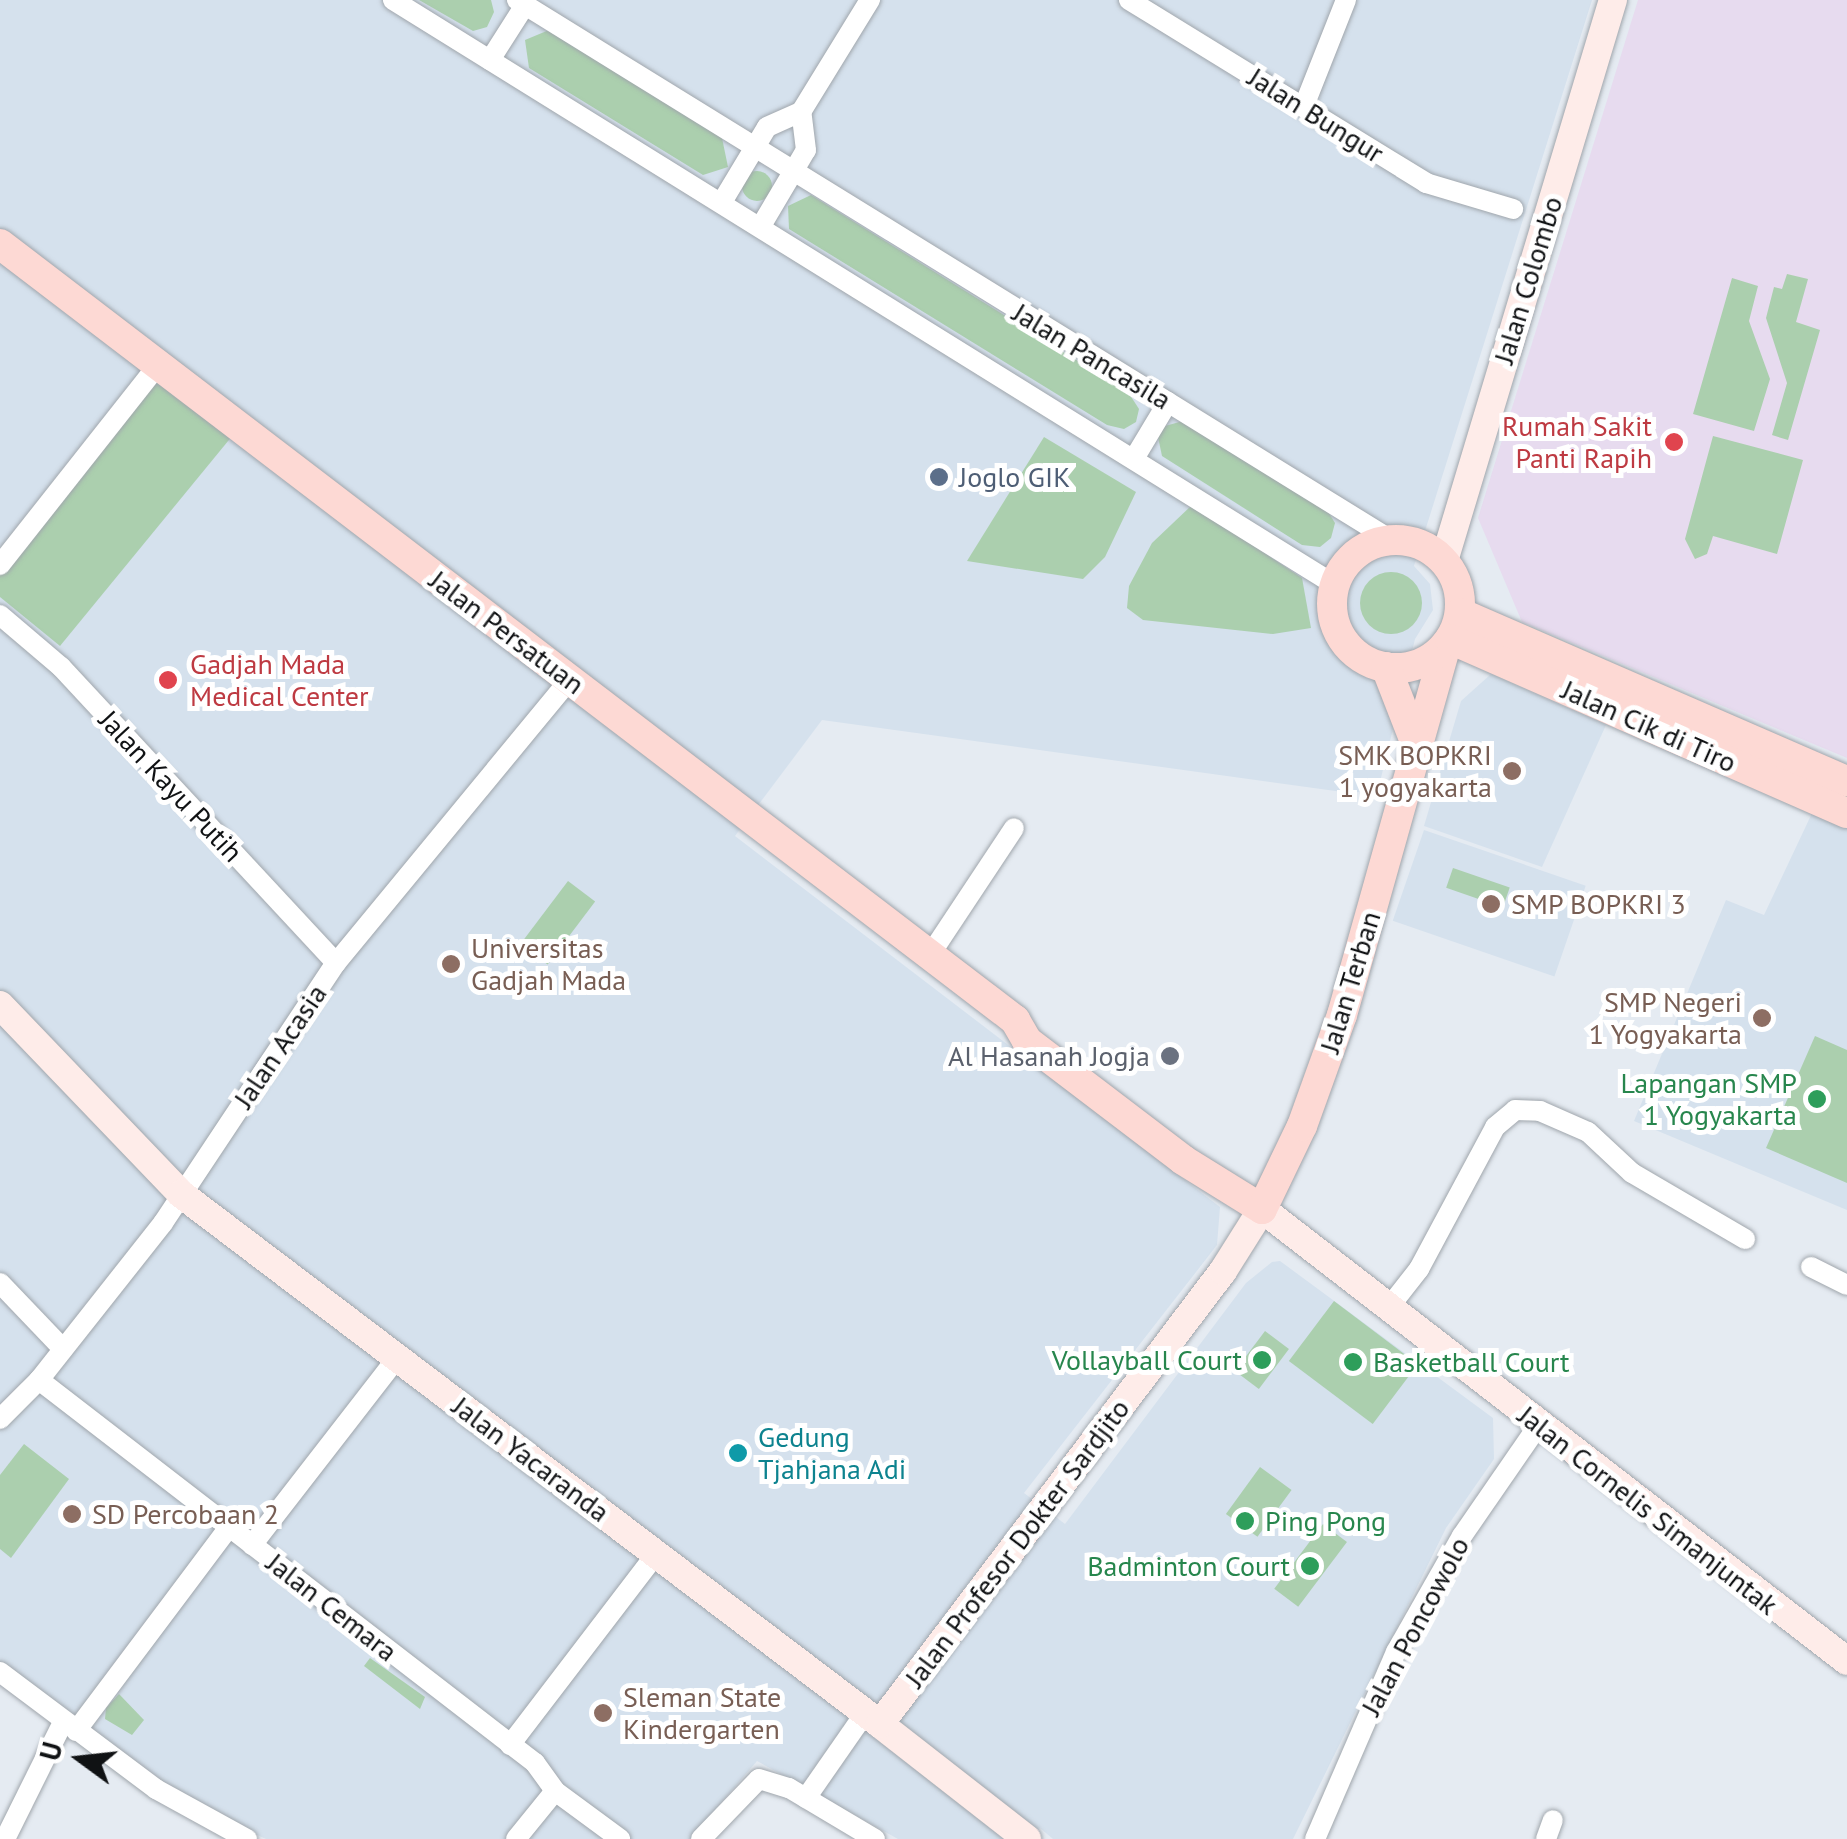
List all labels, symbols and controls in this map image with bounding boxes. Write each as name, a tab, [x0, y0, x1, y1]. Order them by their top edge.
street label: Jalan Bungur	[1242, 60, 1390, 170]
street label: Jalan Colombo	[1487, 192, 1569, 368]
street label: Jalan Pancasila	[1007, 296, 1177, 416]
place label: Rumah Sakit Panti Rapih	[1502, 409, 1652, 475]
marker: Rumah Sakit Panti Rapih	[1661, 429, 1687, 455]
place label: Joglo GIK	[959, 460, 1070, 494]
marker: Joglo GIK	[928, 466, 950, 488]
street label: Jalan Persatuan	[423, 563, 591, 701]
place label: Gadjah Mada Medical Center	[190, 647, 369, 713]
marker: Gadjah Mada Medical Center	[155, 667, 181, 693]
street label: Jalan Cik di Tiro	[1556, 672, 1742, 780]
street label: Jalan Kayu Putih	[92, 703, 250, 869]
place label: SMK BOPKRI 1 yogyakarta	[1337, 738, 1492, 804]
marker: SMK BOPKRI 1 yogyakarta	[1501, 760, 1523, 782]
place label: SMP BOPKRI 3	[1511, 887, 1687, 921]
marker: SMP BOPKRI 3	[1480, 893, 1502, 915]
street label: Jalan Terban	[1312, 907, 1388, 1057]
place label: Universitas Gadjah Mada	[471, 931, 626, 997]
marker: Universitas Gadjah Mada	[440, 953, 462, 975]
street label: Jalan Acasia	[226, 977, 334, 1115]
place label: SMP Negeri 1 Yogyakarta	[1588, 985, 1742, 1051]
marker: SMP Negeri 1 Yogyakarta	[1751, 1007, 1773, 1029]
place label: Al Hasanah Jogja	[948, 1039, 1150, 1073]
marker: Al Hasanah Jogja	[1159, 1045, 1181, 1067]
place label: Lapangan SMP 1 Yogyakarta	[1620, 1066, 1797, 1132]
marker: Lapangan SMP 1 Yogyakarta	[1806, 1088, 1828, 1110]
place label: Vollayball Court	[1052, 1343, 1242, 1377]
place label: Basketball Court	[1373, 1345, 1570, 1379]
marker: Vollayball Court	[1251, 1349, 1273, 1371]
marker: Basketball Court	[1342, 1351, 1364, 1373]
street label: Jalan Yacaranda	[446, 1389, 616, 1529]
street label: Jalan Profesor Dokter Sardjito	[898, 1392, 1136, 1694]
street label: Jalan Cornelis Simanjuntak	[1512, 1398, 1784, 1622]
place label: Gedung Tjahjana Adi	[758, 1420, 907, 1486]
marker: Gedung Tjahjana Adi	[727, 1442, 749, 1464]
place label: SD Percobaan 2	[92, 1497, 279, 1531]
marker: SD Percobaan 2	[61, 1503, 83, 1525]
place label: Ping Pong	[1265, 1504, 1386, 1538]
marker: Ping Pong	[1234, 1510, 1256, 1532]
street label: Jalan Poncowolo	[1354, 1531, 1476, 1721]
street label: Jalan Cemara	[260, 1546, 404, 1668]
place label: Badminton Court	[1087, 1549, 1290, 1583]
marker: Badminton Court	[1299, 1555, 1321, 1577]
place label: Sleman State Kindergarten	[623, 1680, 781, 1746]
marker: Sleman State Kindergarten	[592, 1702, 614, 1724]
north arrow	[30, 1709, 130, 1809]
text: U	[30, 1738, 71, 1764]

